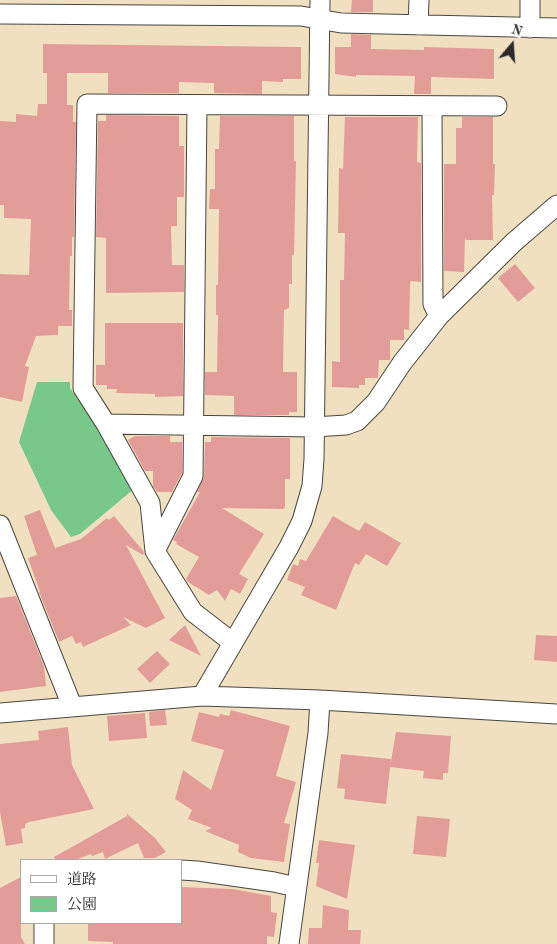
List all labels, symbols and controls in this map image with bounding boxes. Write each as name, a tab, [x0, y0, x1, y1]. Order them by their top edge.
north arrow	[487, 20, 537, 70]
text: N	[509, 22, 524, 39]
legend	[20, 859, 182, 924]
text: 道路	[67, 873, 97, 888]
text: 公園	[67, 898, 97, 913]

